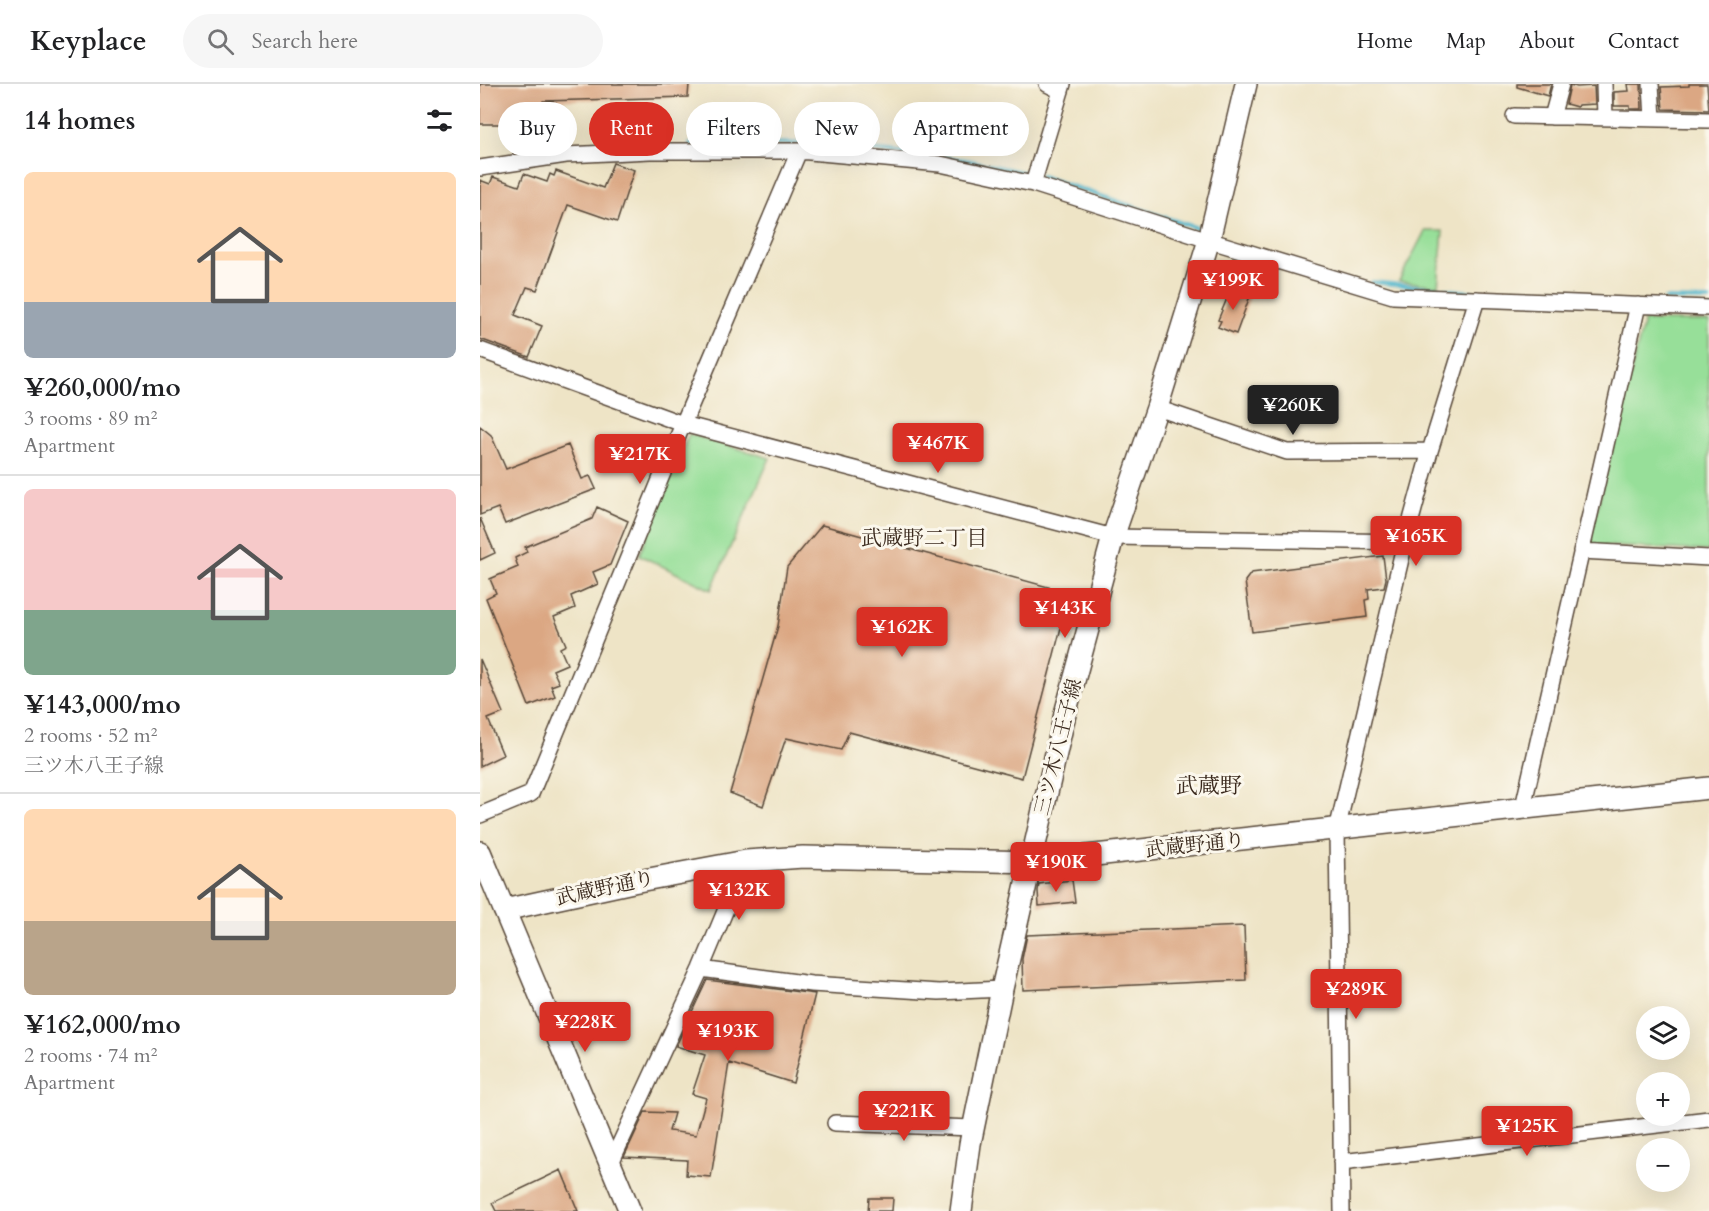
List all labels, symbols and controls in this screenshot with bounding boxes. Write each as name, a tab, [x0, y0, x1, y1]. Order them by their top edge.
search box	[183, 14, 603, 68]
text: Keyplace	[30, 22, 147, 60]
icon: search	[204, 25, 237, 58]
text: Search here	[252, 26, 358, 56]
text: Home	[1357, 27, 1413, 56]
text: Map	[1446, 27, 1486, 56]
text: About	[1519, 27, 1575, 56]
text: Contact	[1608, 27, 1679, 56]
chip: Buy	[498, 102, 577, 156]
chip: Rent	[589, 102, 674, 156]
chip: Filters	[686, 102, 782, 156]
chip: New	[794, 102, 880, 156]
chip: Apartment	[892, 102, 1029, 156]
text: 14 homes	[24, 103, 135, 138]
icon: filters	[423, 104, 456, 137]
icon: home	[186, 211, 294, 319]
pin: ¥199K	[1191, 260, 1275, 311]
text: ¥199K	[1202, 266, 1264, 293]
text: ¥260,000/mo	[24, 370, 181, 405]
pin: ¥260K	[1251, 385, 1335, 436]
text: ¥260K	[1262, 391, 1324, 418]
text: 3 rooms · 89 m²	[24, 405, 157, 432]
pin: ¥467K	[896, 423, 980, 474]
text: ¥467K	[907, 429, 969, 456]
text: Apartment	[24, 432, 115, 459]
pin: ¥217K	[598, 434, 682, 485]
text: ¥217K	[609, 440, 671, 467]
pin: ¥165K	[1374, 516, 1458, 567]
text: ¥165K	[1385, 522, 1447, 549]
district label: 武蔵野二丁目	[861, 524, 987, 553]
icon: home	[186, 528, 294, 636]
pin: ¥143K	[1023, 588, 1107, 639]
text: ¥143K	[1034, 594, 1096, 621]
pin: ¥162K	[860, 607, 944, 658]
text: ¥162K	[871, 613, 933, 640]
street label: 三ツ木八王子線	[1028, 676, 1088, 818]
text: ¥143,000/mo	[24, 687, 181, 722]
text: 2 rooms · 52 m²	[24, 722, 157, 749]
text: 三ツ木八王子線	[24, 752, 164, 779]
district label: 武蔵野	[1176, 771, 1242, 801]
street label: 武蔵野通り	[1144, 826, 1246, 864]
pin: ¥190K	[1014, 842, 1098, 893]
icon: home	[186, 848, 294, 956]
text: ¥190K	[1025, 848, 1087, 875]
street label: 武蔵野通り	[553, 864, 657, 912]
pin: ¥132K	[697, 870, 781, 921]
text: ¥132K	[708, 876, 770, 903]
pin: ¥289K	[1314, 969, 1398, 1020]
text: ¥289K	[1325, 975, 1387, 1002]
pin: ¥228K	[543, 1002, 627, 1053]
map controls	[1636, 1006, 1690, 1192]
button: layers	[1636, 1006, 1690, 1060]
text: ¥162,000/mo	[24, 1007, 181, 1042]
text: ¥228K	[554, 1008, 616, 1035]
pin: ¥193K	[686, 1011, 770, 1062]
text: ¥193K	[697, 1017, 759, 1044]
text: 2 rooms · 74 m²	[24, 1042, 157, 1069]
text: Apartment	[24, 1069, 115, 1096]
button: +	[1636, 1072, 1690, 1126]
pin: ¥221K	[862, 1091, 946, 1142]
text: ¥221K	[873, 1097, 935, 1124]
pin: ¥125K	[1485, 1106, 1569, 1157]
text: ¥125K	[1496, 1112, 1558, 1139]
button: −	[1636, 1138, 1690, 1192]

